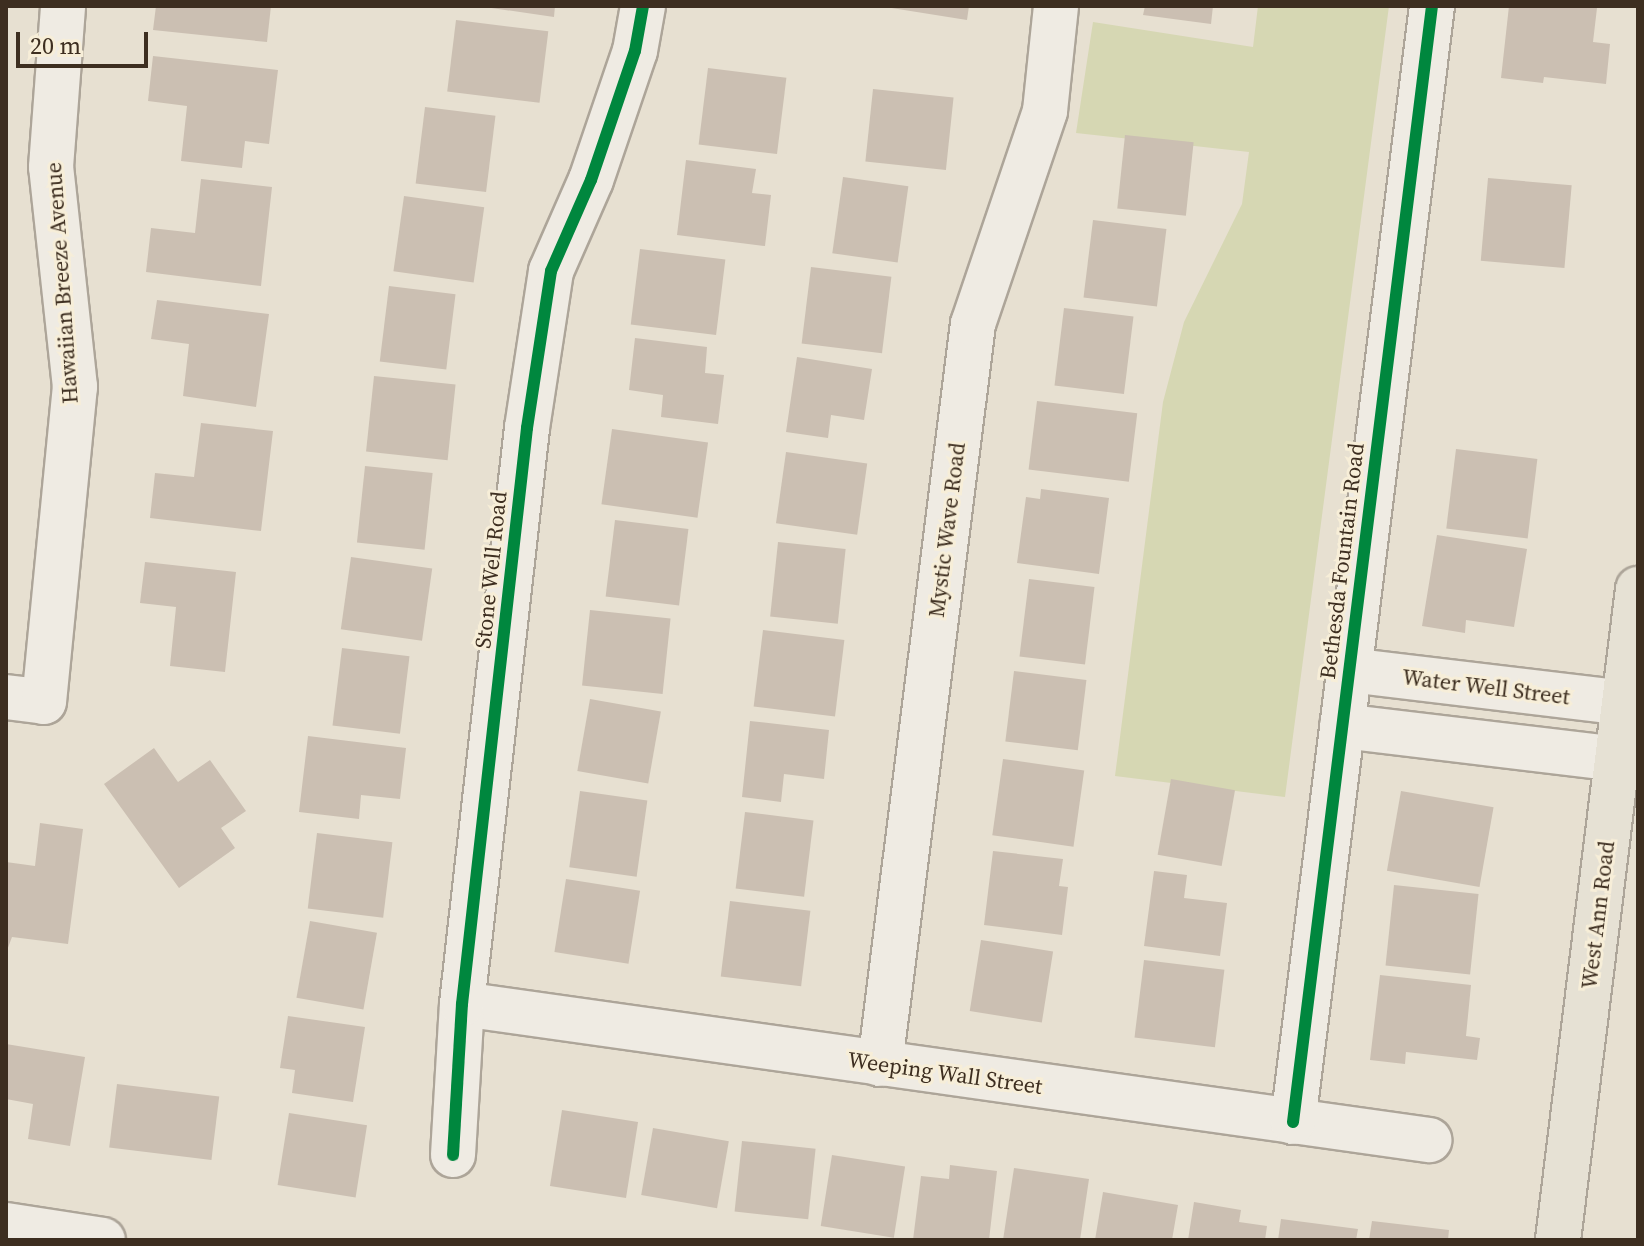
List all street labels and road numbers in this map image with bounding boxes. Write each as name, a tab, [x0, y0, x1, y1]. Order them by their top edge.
street label: Hawaiian Breeze Avenue	[40, 161, 84, 405]
street label: Mystic Wave Road	[923, 441, 971, 619]
street label: Bethesda Fountain Road	[1314, 441, 1370, 681]
street label: Stone Well Road	[470, 490, 512, 650]
street label: Water Well Street	[1400, 664, 1572, 710]
street label: West Ann Road	[1576, 839, 1620, 991]
street label: Weeping Wall Street	[846, 1046, 1044, 1100]

